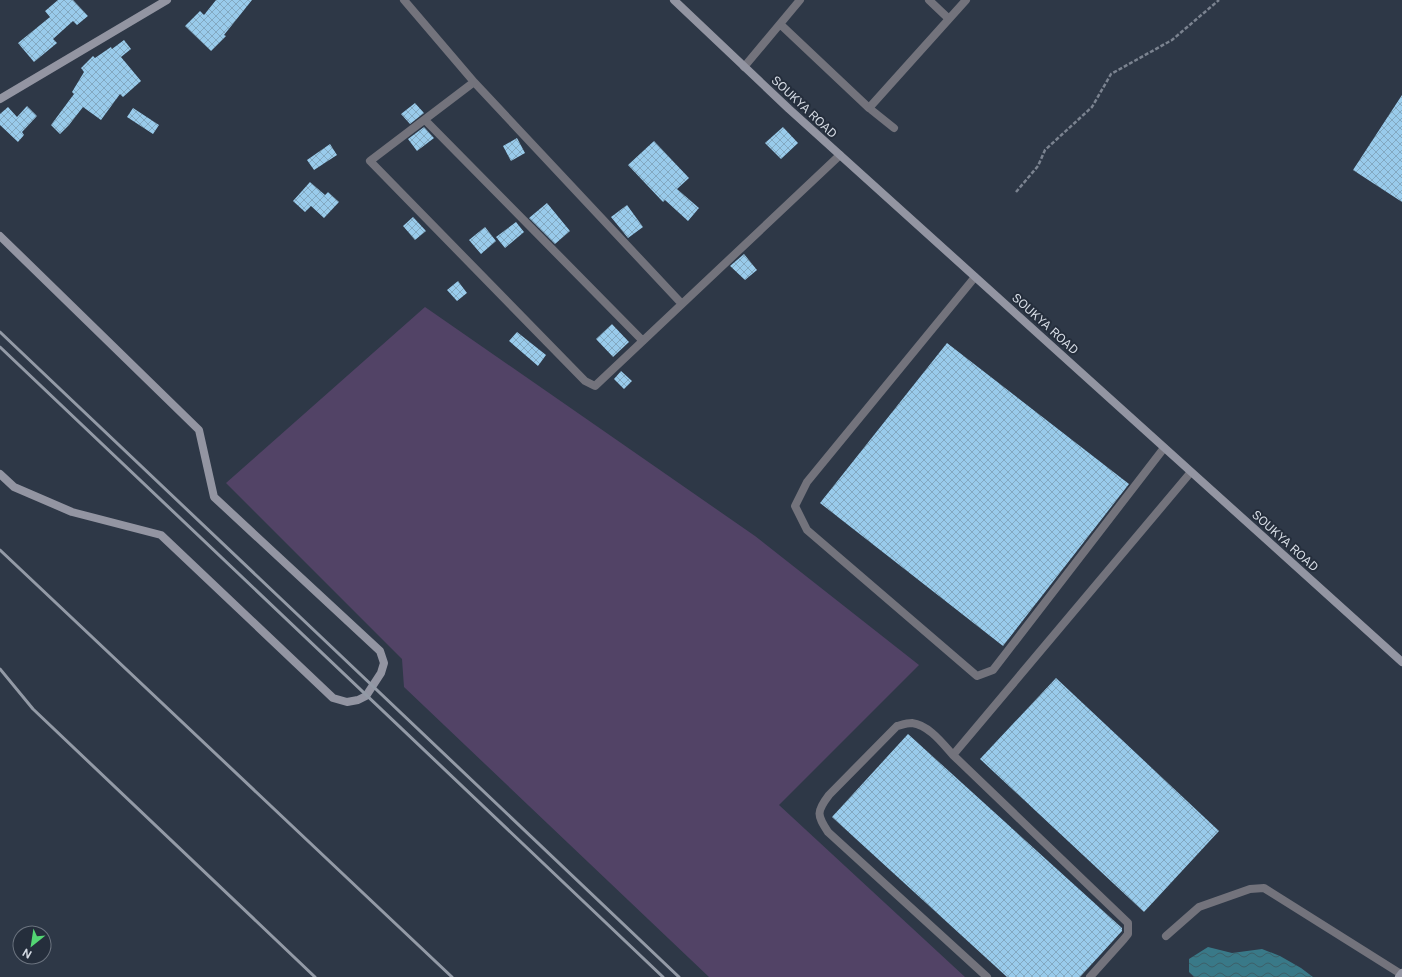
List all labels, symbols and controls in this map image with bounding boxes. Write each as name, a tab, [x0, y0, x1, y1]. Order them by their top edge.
street label: SOUKYA ROAD	[768, 73, 840, 141]
street label: SOUKYA ROAD	[1009, 291, 1081, 357]
street label: SOUKYA ROAD	[1249, 508, 1321, 574]
north arrow	[12, 925, 52, 965]
text: N	[20, 946, 34, 961]

